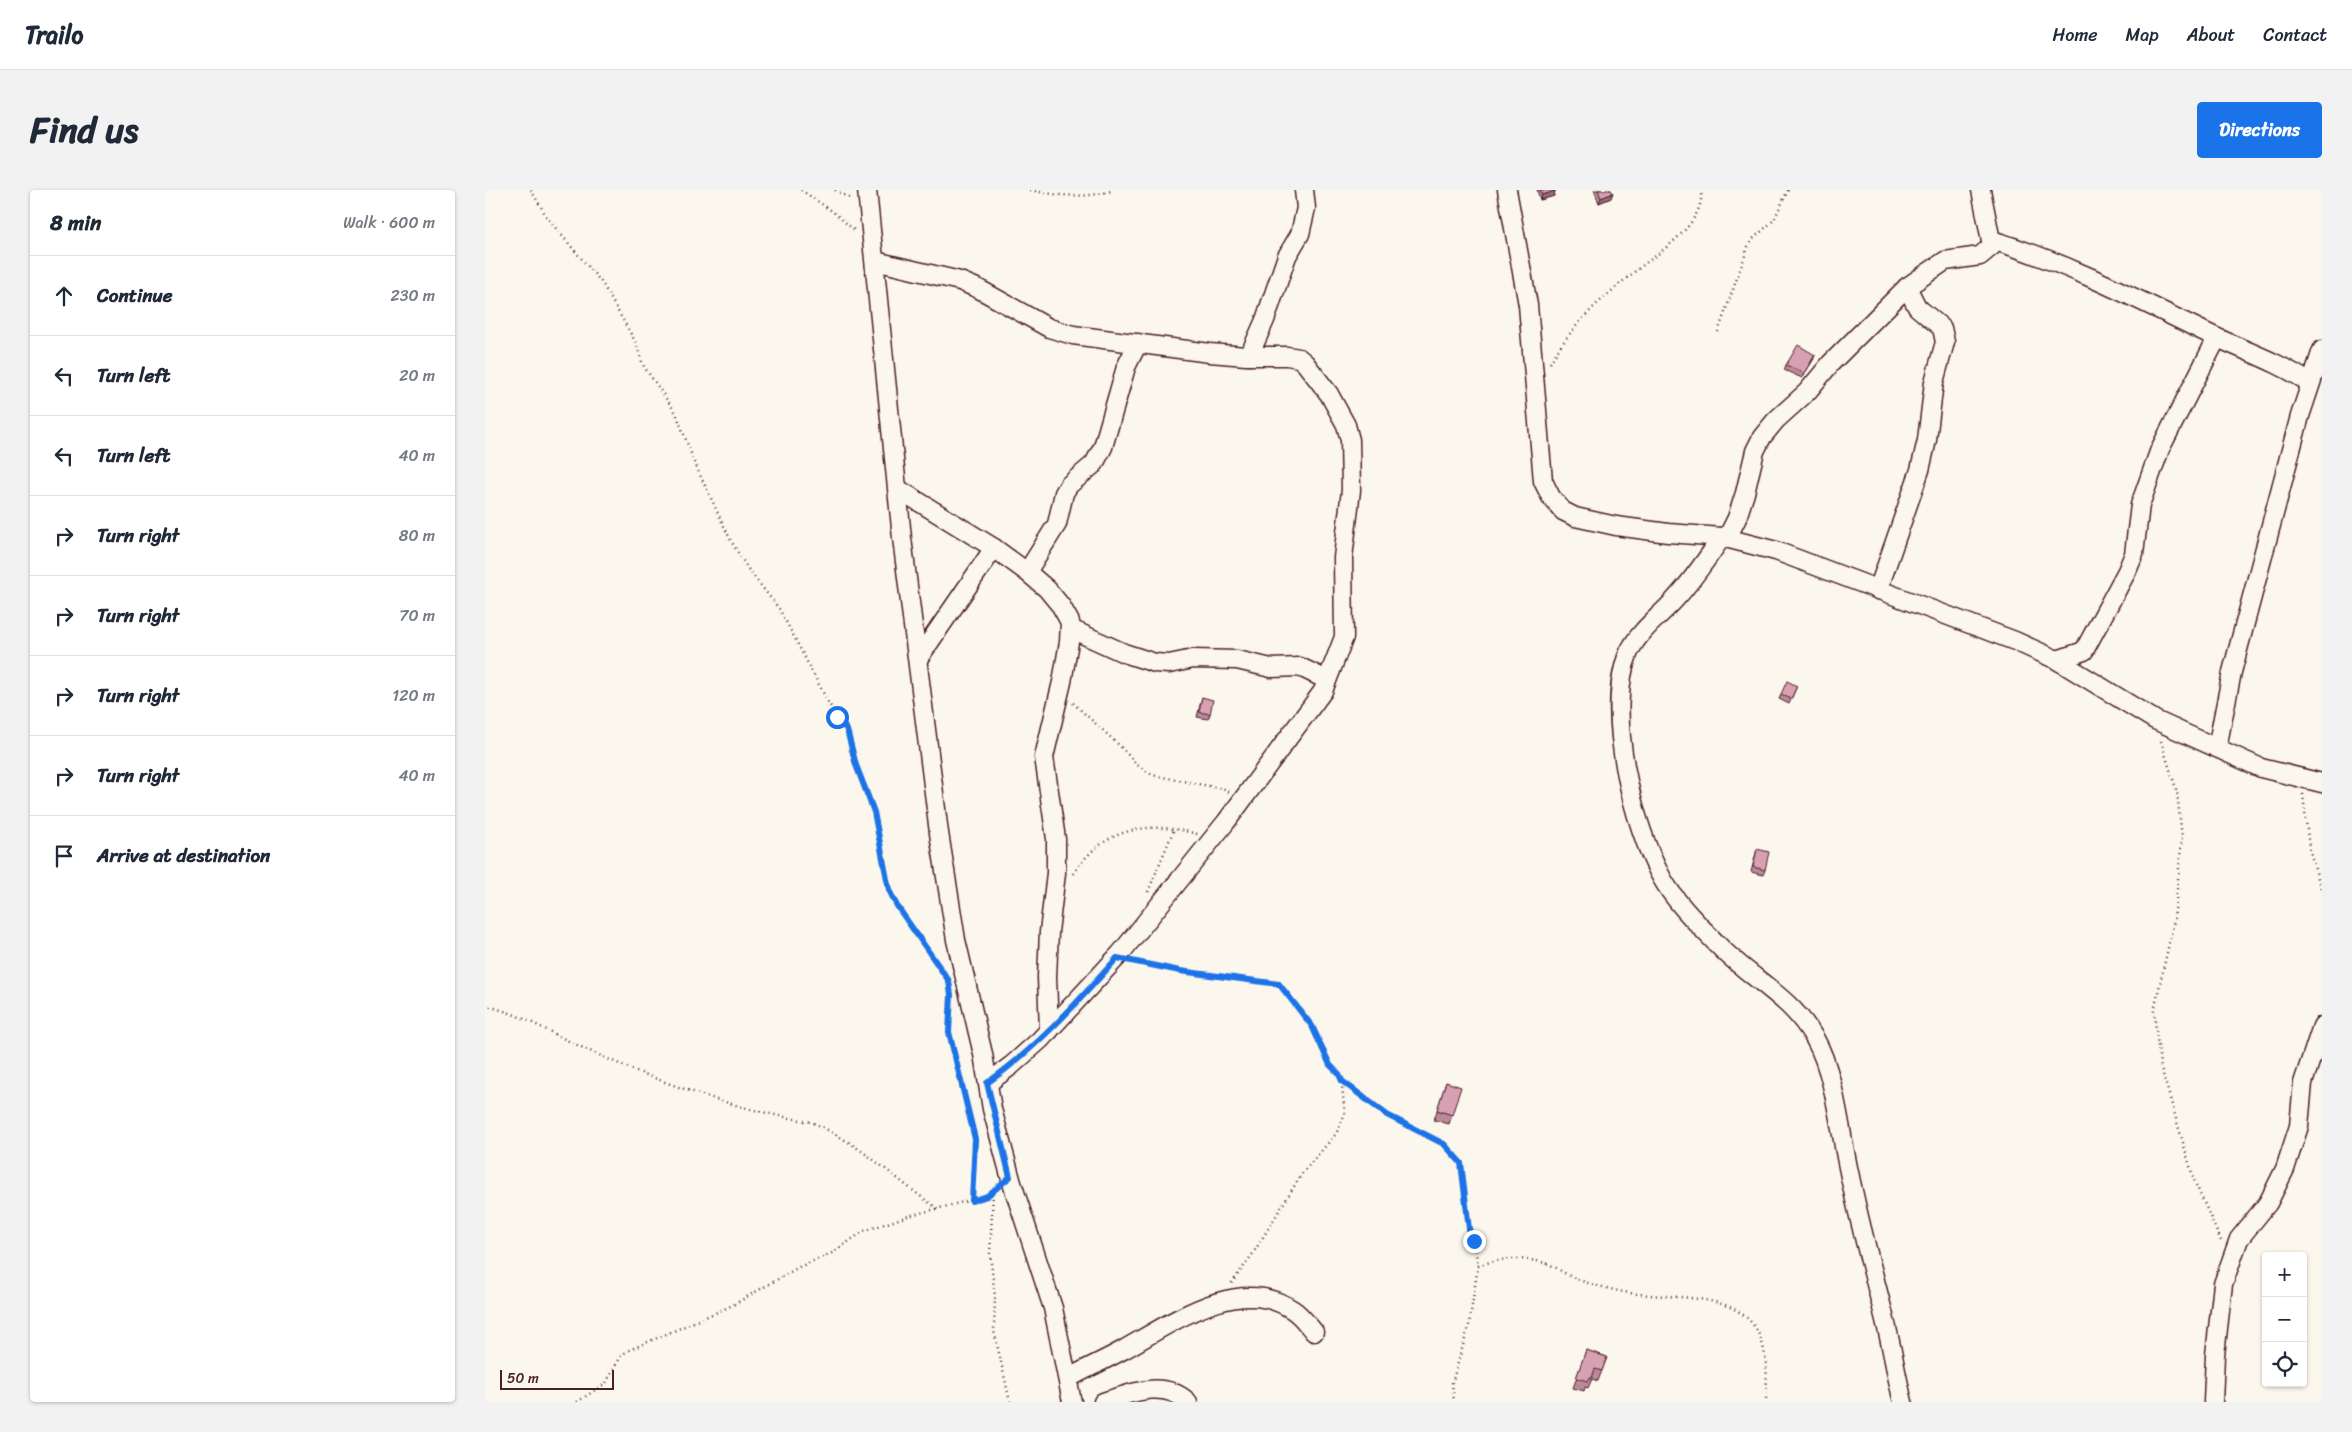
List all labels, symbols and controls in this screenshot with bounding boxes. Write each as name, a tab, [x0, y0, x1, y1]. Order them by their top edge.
text: Trailo	[25, 14, 83, 56]
text: Home	[2053, 19, 2098, 51]
text: Map	[2126, 19, 2159, 51]
text: About	[2187, 19, 2235, 51]
text: Contact	[2263, 19, 2327, 51]
text: Find us	[30, 99, 138, 161]
button: Directions	[2197, 102, 2322, 158]
text: 8 min	[50, 204, 101, 242]
text: Walk · 600 m	[343, 208, 435, 237]
text: Continue	[97, 279, 173, 312]
text: 230 m	[390, 281, 435, 310]
icon: ahead	[50, 282, 78, 310]
text: Turn left	[97, 359, 170, 392]
text: 20 m	[399, 361, 435, 390]
icon: left	[50, 362, 78, 390]
text: Turn left	[97, 439, 170, 472]
text: 40 m	[398, 441, 435, 470]
icon: left	[50, 442, 78, 470]
text: Turn right	[97, 519, 179, 552]
text: 80 m	[399, 521, 435, 550]
icon: right	[50, 522, 78, 550]
text: Turn right	[97, 599, 179, 632]
text: 70 m	[399, 601, 435, 630]
icon: right	[50, 602, 78, 630]
text: Turn right	[97, 679, 179, 712]
text: 120 m	[392, 681, 435, 710]
icon: right	[50, 682, 78, 710]
route start	[826, 706, 849, 729]
text: Turn right	[97, 759, 179, 792]
text: 40 m	[398, 761, 435, 790]
icon: right	[50, 762, 78, 790]
text: Arrive at destination	[97, 839, 270, 872]
icon: arrive	[50, 842, 78, 870]
route end	[1463, 1230, 1486, 1253]
map controls	[2262, 1252, 2307, 1387]
button: +	[2262, 1252, 2307, 1297]
button: −	[2262, 1297, 2307, 1342]
button: locate	[2262, 1342, 2307, 1387]
text: 50 m	[507, 1366, 539, 1391]
scale bar	[500, 1367, 614, 1390]

